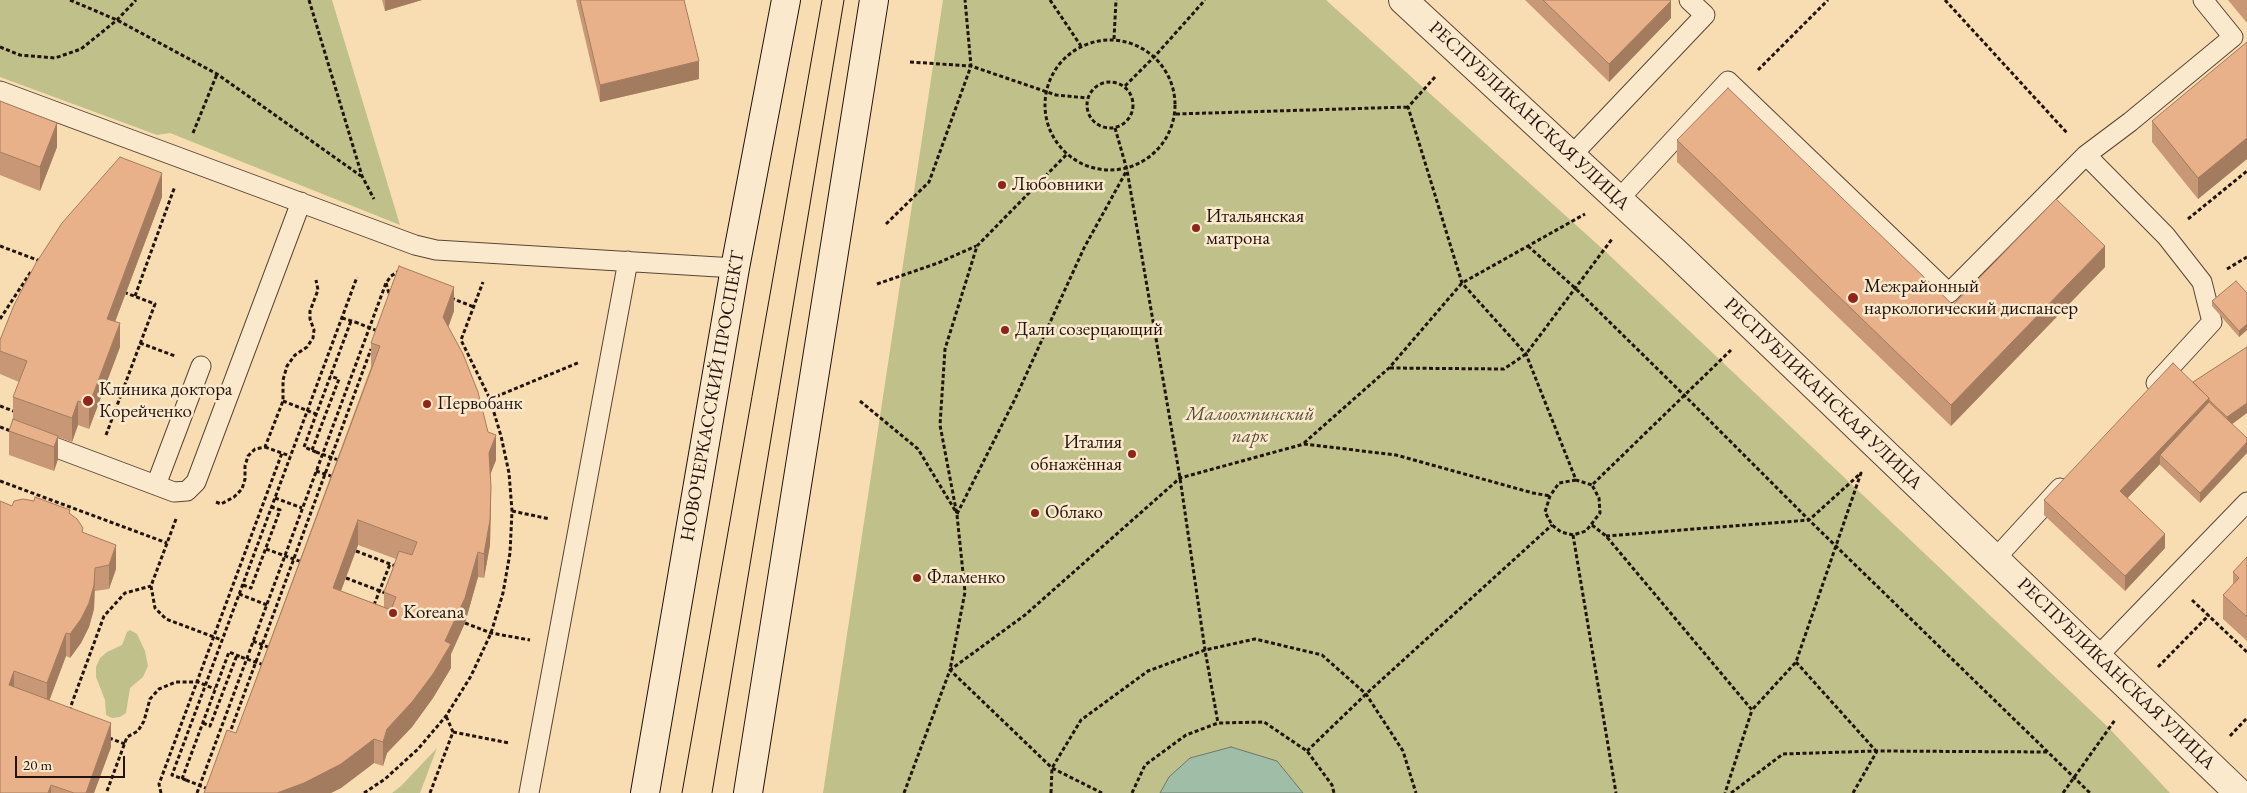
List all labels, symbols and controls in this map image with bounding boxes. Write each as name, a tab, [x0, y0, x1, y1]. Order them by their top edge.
street label: РЕСПУБЛИКАНСКАЯ УЛИЦА	[1424, 17, 1634, 215]
place label: Любовники	[1012, 174, 1104, 196]
marker: Любовники	[996, 179, 1008, 191]
place label: Итальянская матрона	[1206, 206, 1304, 250]
marker: Итальянская матрона	[1190, 222, 1202, 234]
street label: НОВОЧЕРКАССКИЙ ПРОСПЕКТ	[676, 249, 750, 543]
place label: Межрайонный наркологический диспансер	[1864, 276, 2078, 320]
marker: Межрайонный наркологический диспансер	[1846, 291, 1860, 305]
street label: РЕСПУБЛИКАНСКАЯ УЛИЦА	[1719, 293, 1927, 495]
place label: Дали созерцающий	[1015, 319, 1163, 341]
marker: Дали созерцающий	[999, 324, 1011, 336]
place label: Клиника доктора Корейченко	[99, 379, 232, 423]
place label: Первобанк	[437, 393, 523, 415]
marker: Клиника доктора Корейченко	[81, 394, 95, 408]
marker: Первобанк	[421, 398, 433, 410]
park label: Малоохтинский парк	[1186, 404, 1314, 448]
place label: Италия обнажённая	[1030, 432, 1122, 476]
marker: Италия обнажённая	[1126, 448, 1138, 460]
place label: Облако	[1045, 502, 1103, 524]
marker: Облако	[1029, 507, 1041, 519]
place label: Фламенко	[927, 567, 1006, 589]
marker: Фламенко	[911, 572, 923, 584]
street label: РЕСПУБЛИКАНСКАЯ УЛИЦА	[2012, 573, 2220, 775]
place label: Koreana	[403, 602, 464, 624]
marker: Koreana	[387, 607, 399, 619]
scale bar	[18, 746, 128, 778]
text: 20 m	[23, 755, 52, 774]

